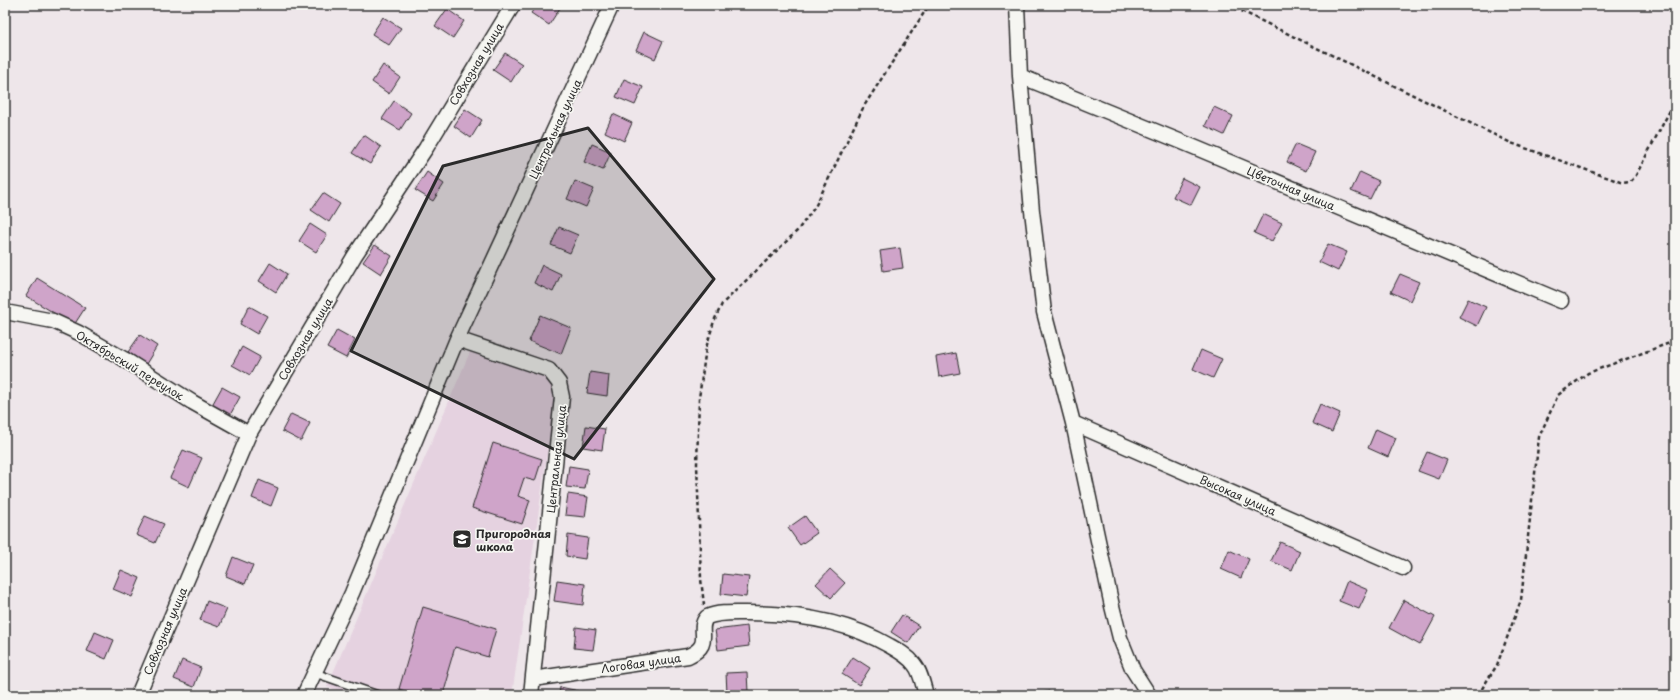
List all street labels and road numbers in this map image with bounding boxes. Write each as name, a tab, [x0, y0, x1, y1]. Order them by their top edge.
street label: Совхозная улица	[445, 19, 508, 109]
street label: Центральная улица	[524, 76, 586, 182]
street label: Цветочная улица	[1244, 162, 1338, 214]
street label: Совхозная улица	[274, 294, 337, 384]
street label: Октябрьский переулок	[73, 326, 188, 404]
street label: Центральная улица	[542, 404, 570, 514]
street label: Высокая улица	[1197, 471, 1279, 519]
street label: Совхозная улица	[139, 584, 191, 678]
street label: Логовая улица	[600, 649, 682, 677]

